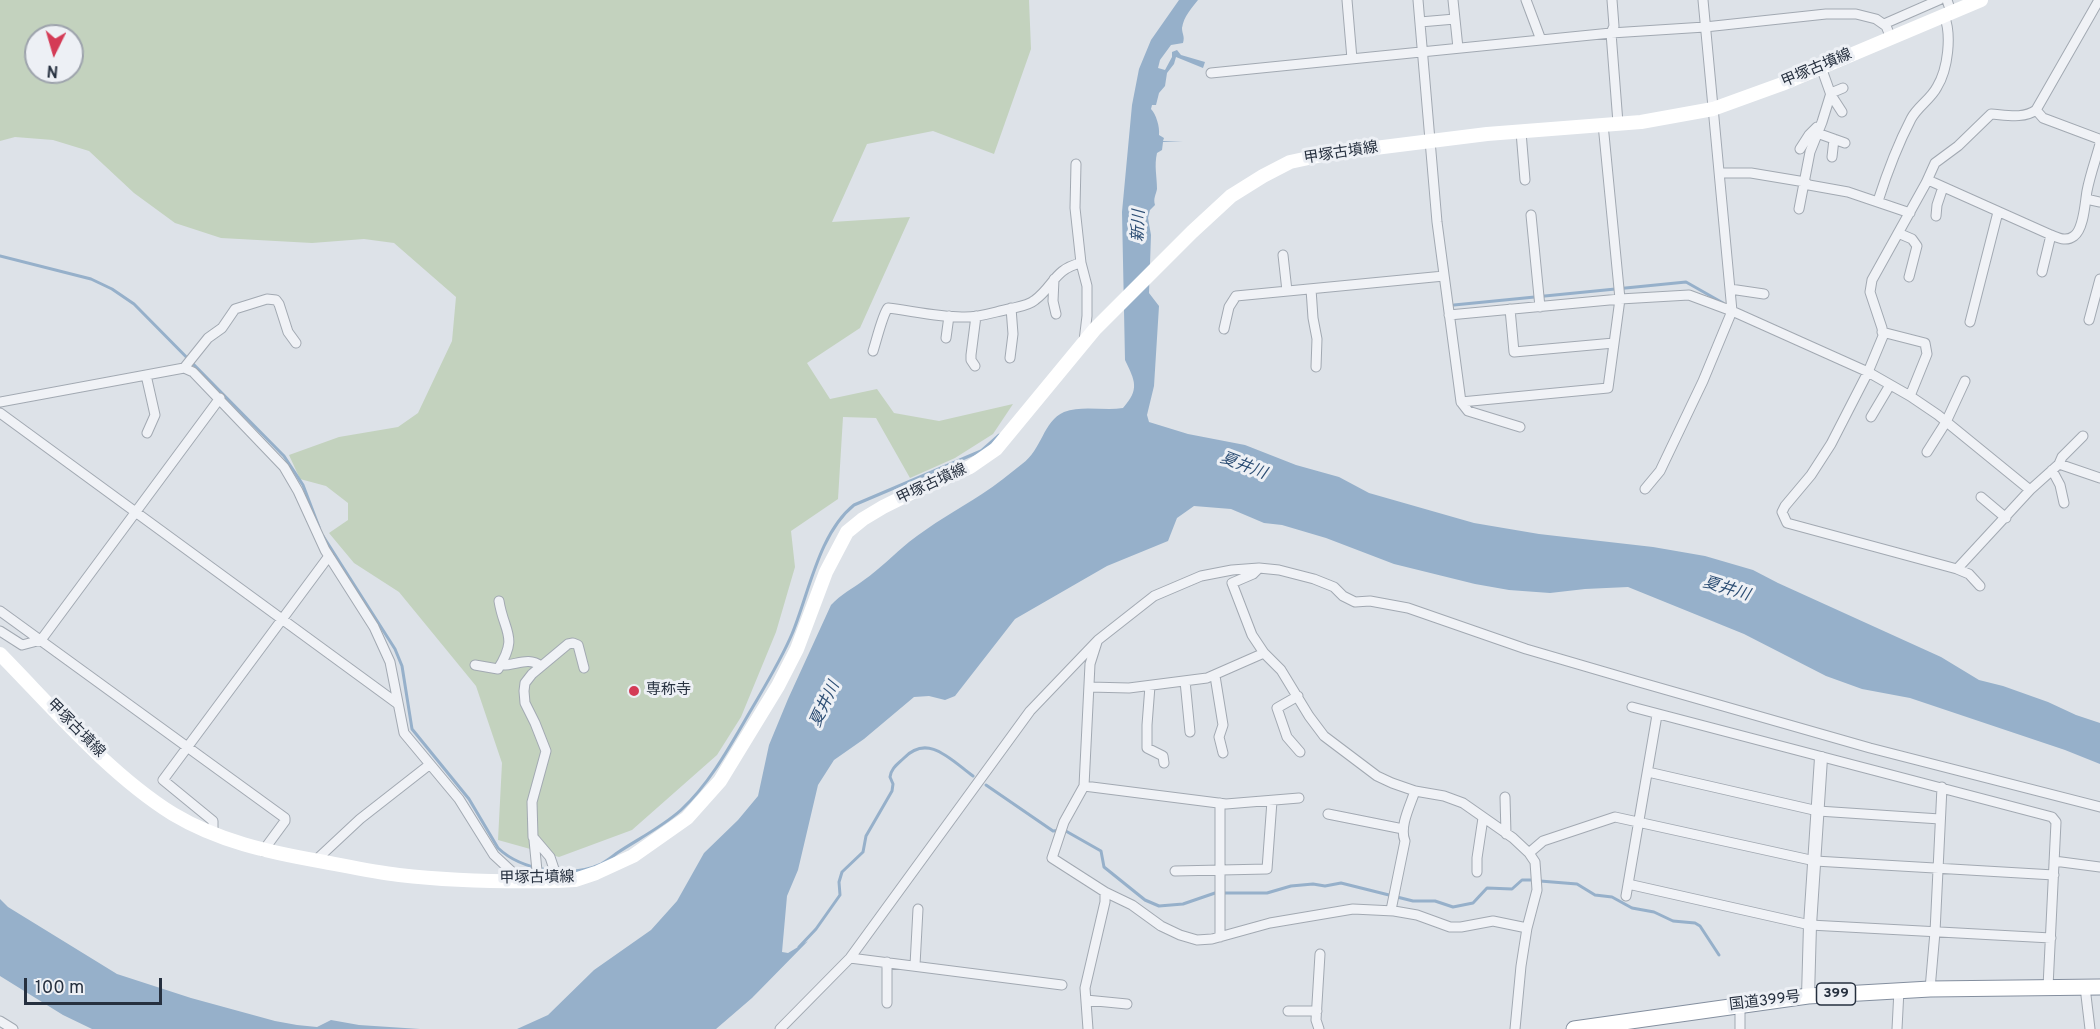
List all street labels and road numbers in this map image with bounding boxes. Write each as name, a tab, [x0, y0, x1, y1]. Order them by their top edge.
street label: 甲塚古墳線	[1779, 46, 1855, 92]
street label: 甲塚古墳線	[1303, 139, 1379, 169]
street label: 甲塚古墳線	[894, 461, 970, 509]
street label: 甲塚古墳線	[42, 696, 108, 762]
street label: 甲塚古墳線	[499, 869, 575, 889]
road number: 399	[1816, 983, 1856, 1005]
street label: 国道399号	[1728, 989, 1802, 1015]

